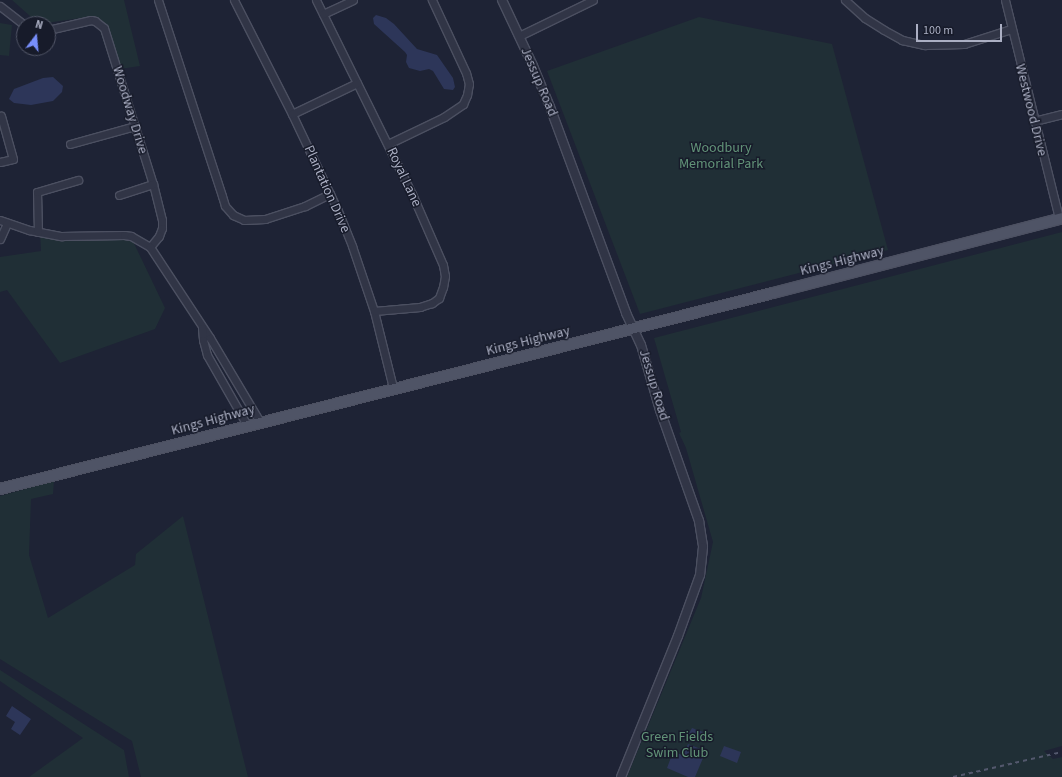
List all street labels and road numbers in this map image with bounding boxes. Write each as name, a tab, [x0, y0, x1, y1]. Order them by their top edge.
street label: Jessup Road	[517, 45, 561, 119]
street label: Westwood Drive	[1011, 62, 1051, 158]
street label: Woodway Drive	[109, 64, 151, 156]
street label: Plantation Drive	[300, 143, 354, 235]
street label: Royal Lane	[383, 145, 425, 209]
street label: Kings Highway	[798, 242, 886, 280]
street label: Kings Highway	[484, 322, 572, 360]
street label: Jessup Road	[635, 347, 673, 423]
street label: Kings Highway	[169, 401, 257, 439]

